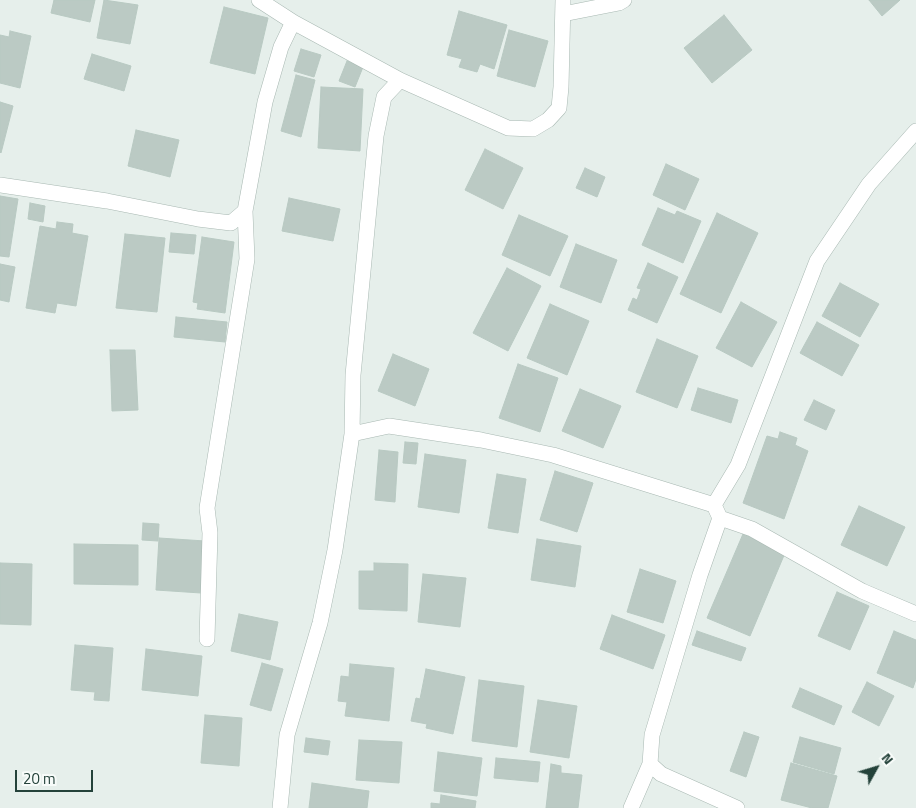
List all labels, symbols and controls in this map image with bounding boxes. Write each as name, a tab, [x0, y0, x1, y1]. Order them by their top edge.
north arrow	[851, 743, 901, 793]
text: N	[877, 748, 899, 769]
scale bar	[18, 760, 95, 792]
text: 20 m	[23, 767, 56, 790]

